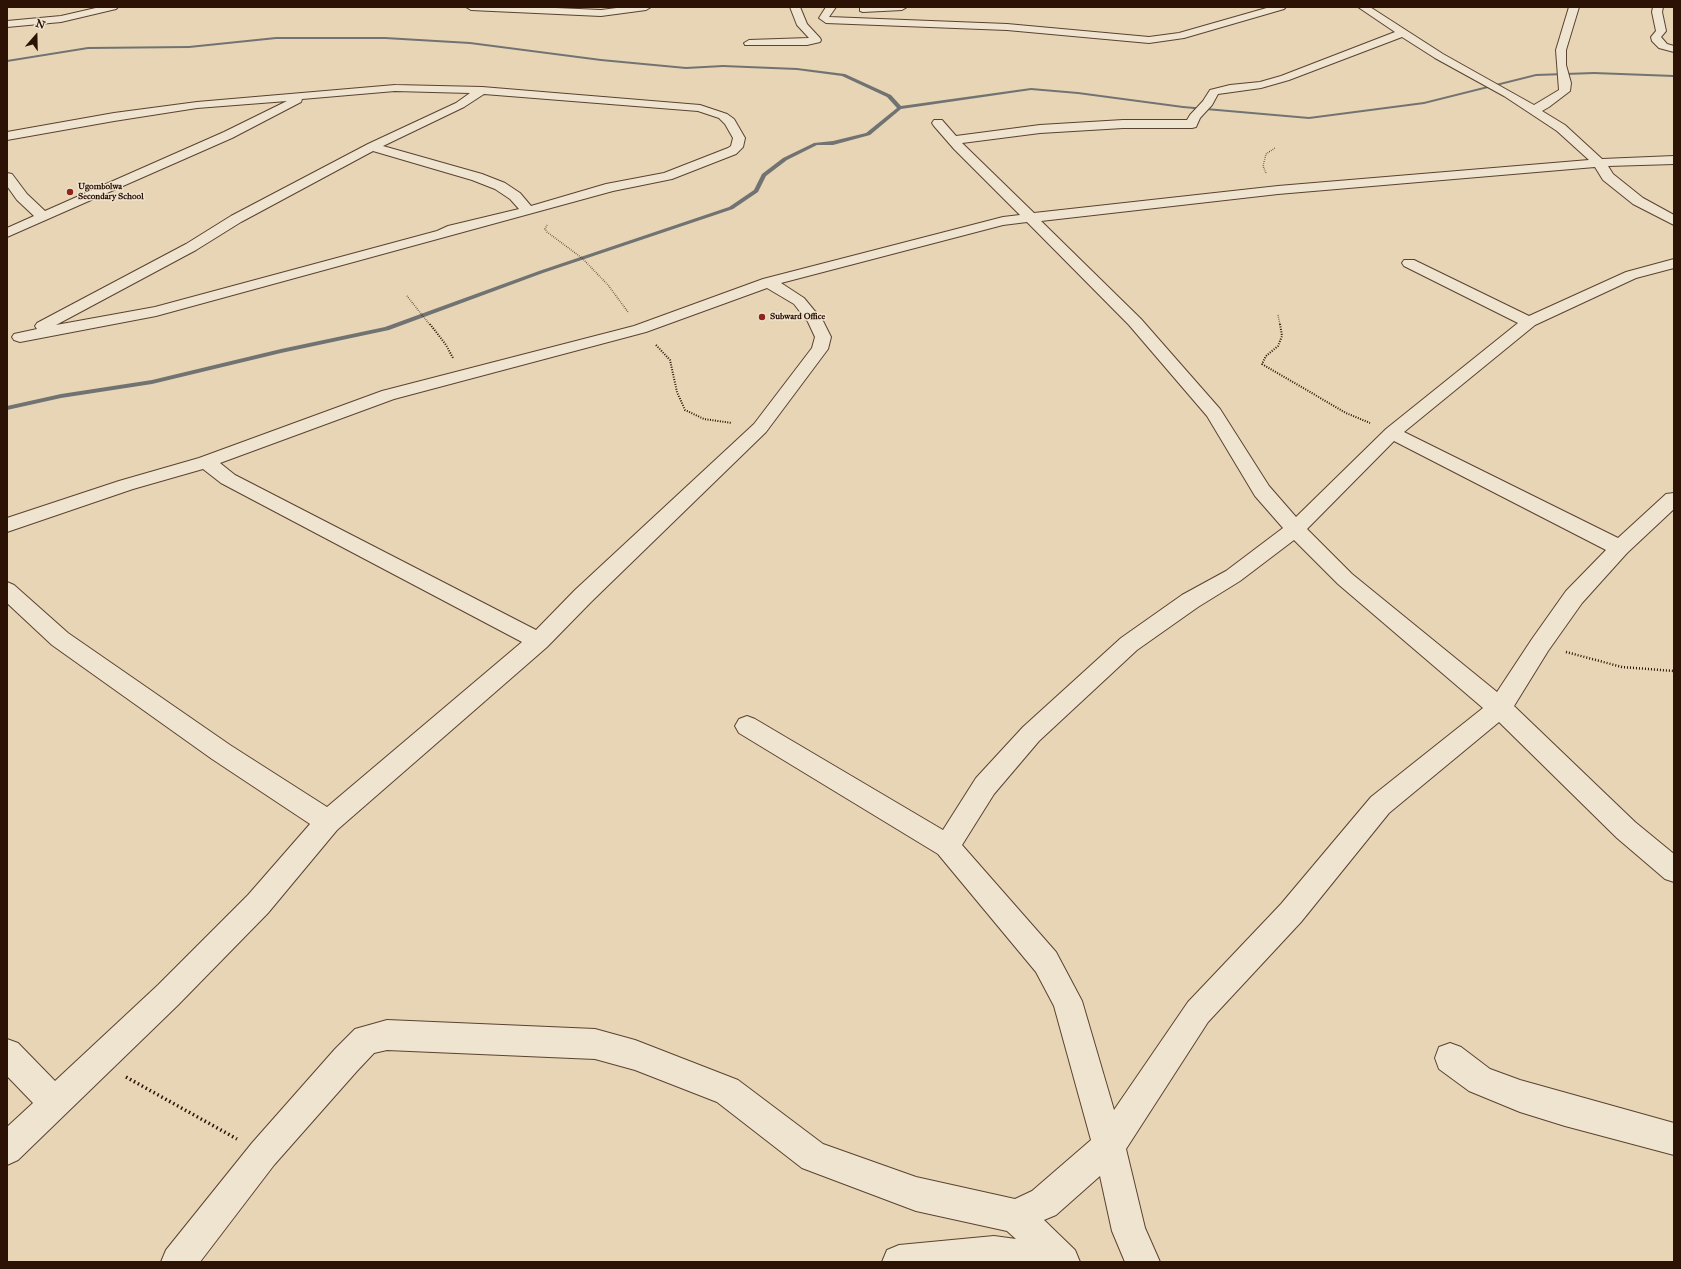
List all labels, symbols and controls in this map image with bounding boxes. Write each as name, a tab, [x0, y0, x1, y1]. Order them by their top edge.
north arrow	[16, 16, 56, 56]
text: N	[34, 17, 47, 32]
place label: Ugombolwa Secondary School	[78, 182, 144, 203]
marker: Ugombolwa Secondary School	[65, 187, 75, 197]
marker: Subward Office	[757, 312, 767, 322]
place label: Subward Office	[770, 312, 825, 322]

